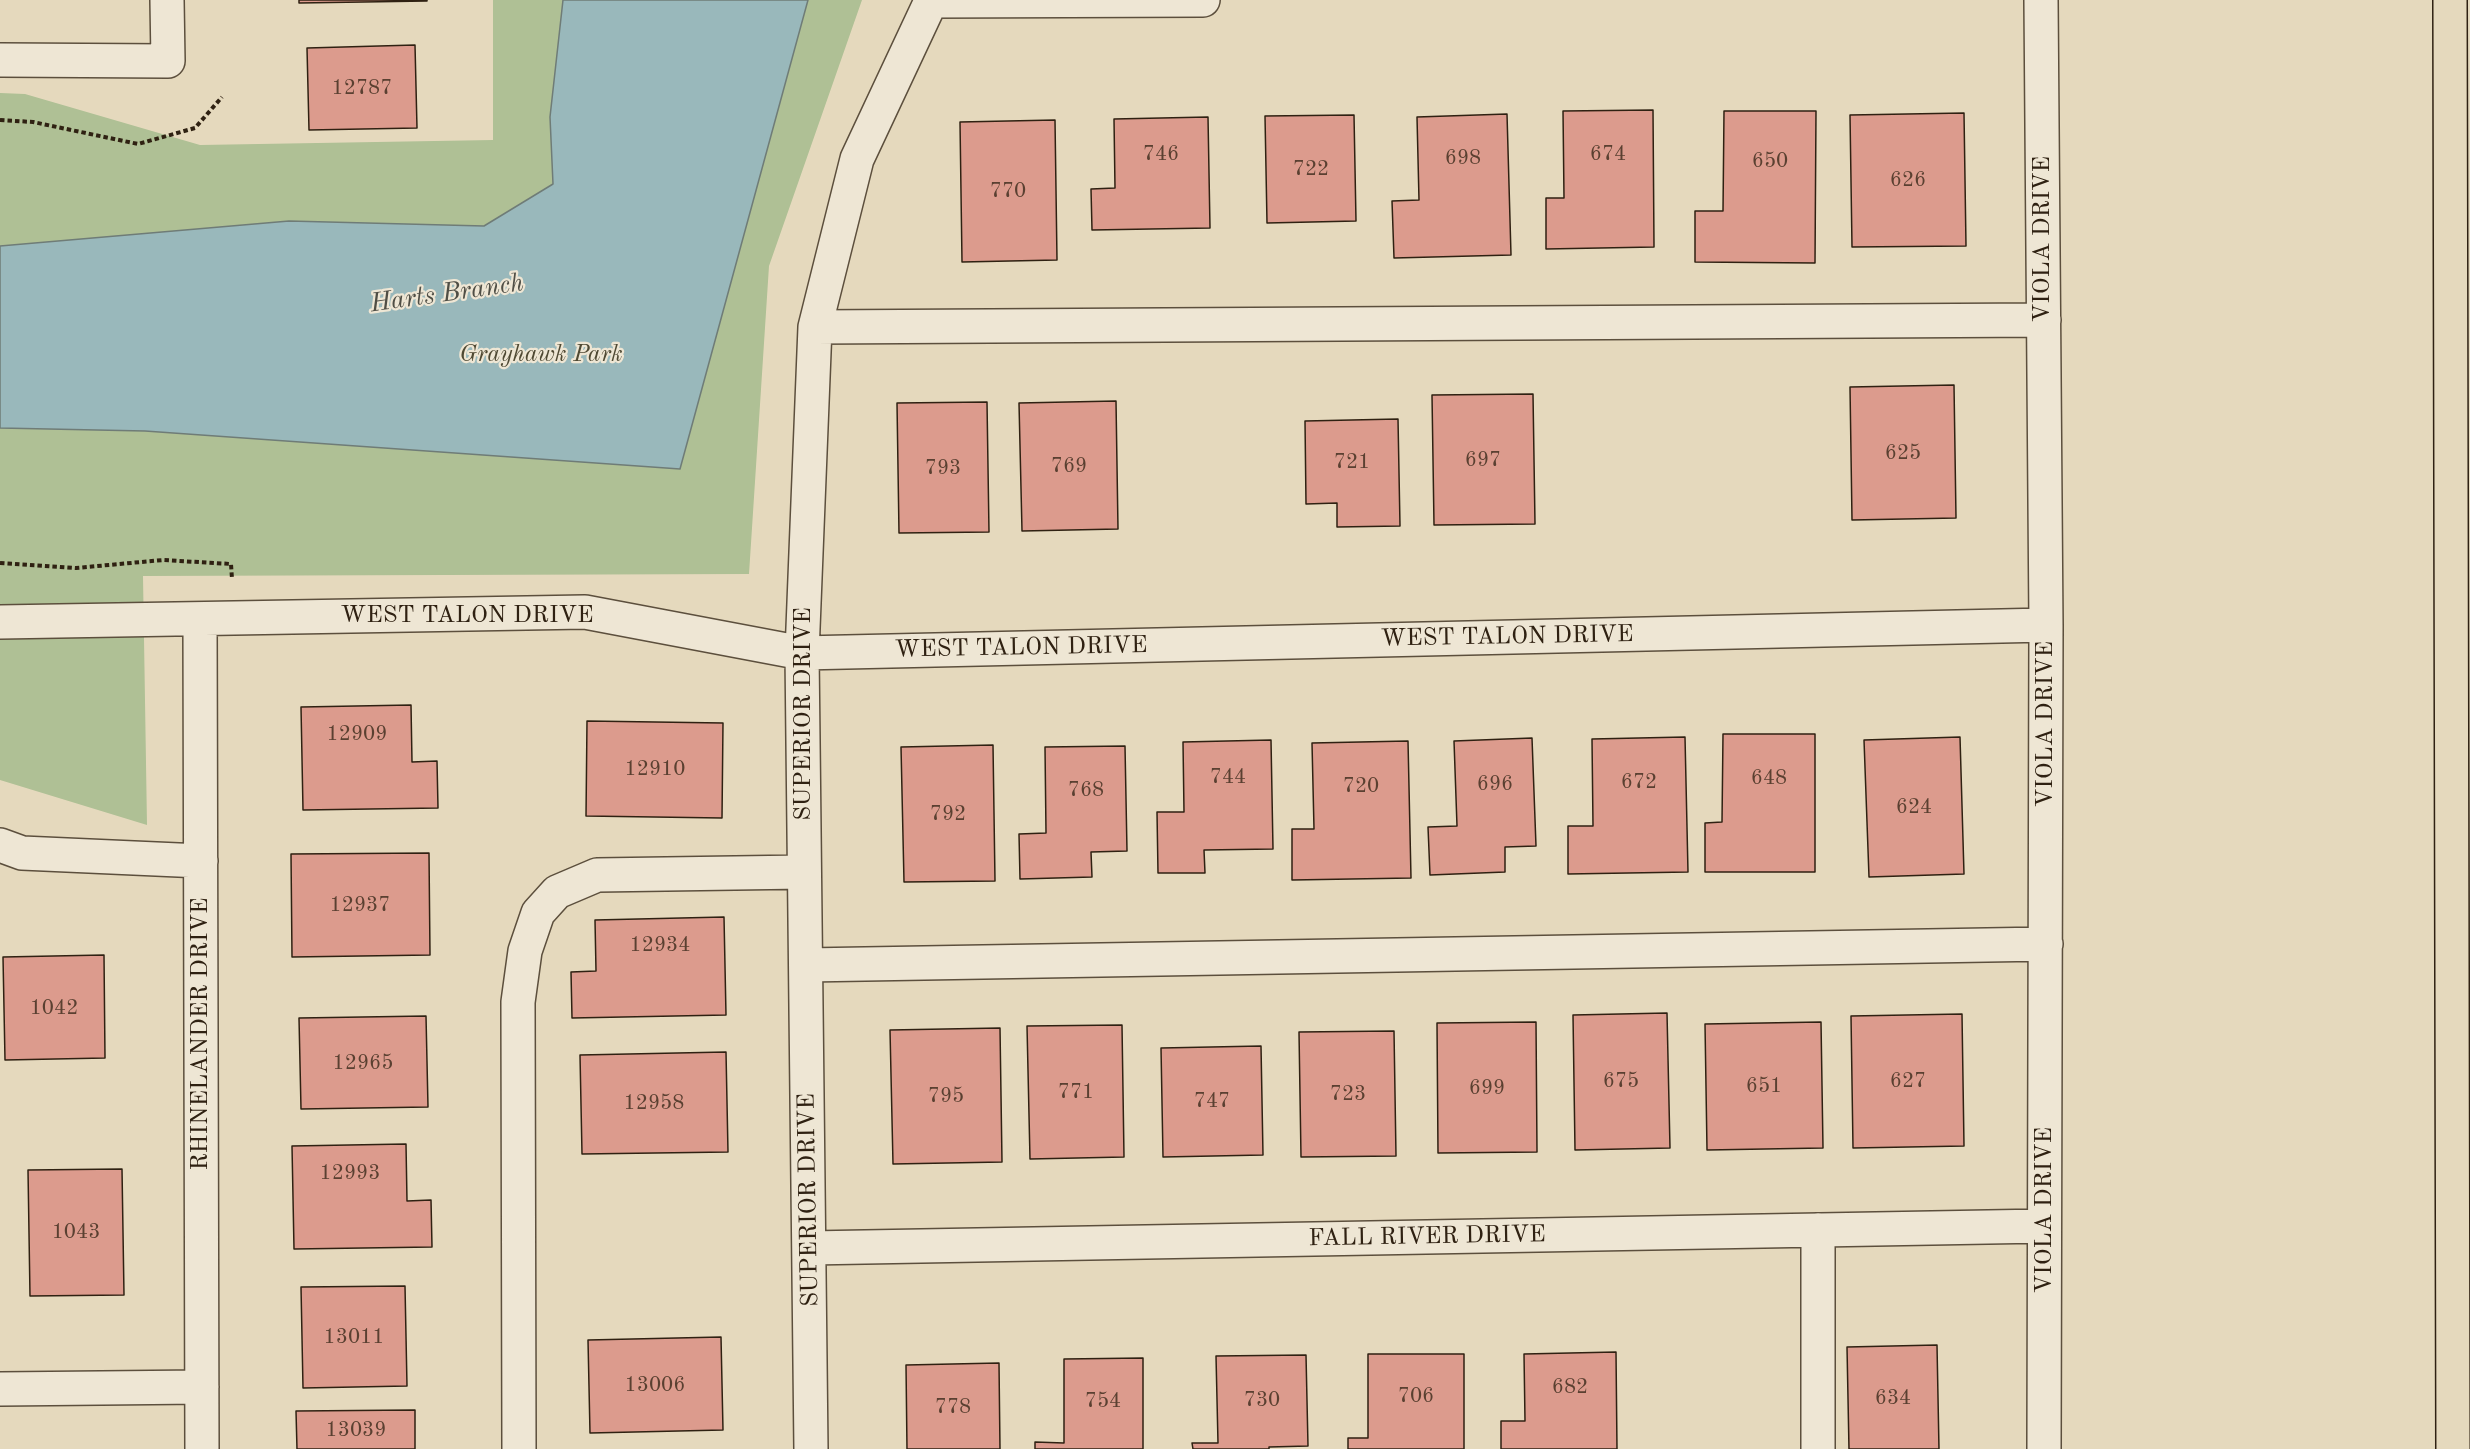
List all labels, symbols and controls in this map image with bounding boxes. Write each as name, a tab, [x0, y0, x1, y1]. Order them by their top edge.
house number: 12787	[332, 75, 392, 101]
house number: 746	[1143, 141, 1179, 167]
house number: 674	[1590, 141, 1626, 167]
house number: 698	[1445, 145, 1481, 171]
house number: 650	[1752, 148, 1788, 174]
house number: 722	[1293, 156, 1329, 182]
street label: VIOLA DRIVE	[2029, 156, 2057, 322]
house number: 626	[1890, 167, 1926, 193]
house number: 770	[990, 178, 1026, 204]
water label: Harts Branch	[368, 268, 526, 320]
park label: Grayhawk Park	[459, 341, 623, 369]
house number: 625	[1885, 440, 1921, 466]
house number: 697	[1465, 447, 1501, 473]
house number: 721	[1334, 449, 1370, 475]
house number: 769	[1051, 453, 1087, 479]
house number: 793	[925, 455, 961, 481]
street label: WEST TALON DRIVE	[340, 602, 594, 630]
street label: SUPERIOR DRIVE	[790, 607, 818, 821]
street label: WEST TALON DRIVE	[1380, 620, 1634, 654]
street label: WEST TALON DRIVE	[894, 631, 1148, 665]
street label: VIOLA DRIVE	[2032, 641, 2060, 807]
house number: 12909	[327, 721, 387, 747]
house number: 12910	[625, 756, 685, 782]
house number: 744	[1210, 764, 1246, 790]
house number: 648	[1751, 765, 1787, 791]
house number: 672	[1621, 769, 1657, 795]
house number: 696	[1477, 771, 1513, 797]
house number: 720	[1343, 773, 1379, 799]
house number: 768	[1068, 777, 1104, 803]
house number: 624	[1896, 794, 1932, 820]
house number: 792	[930, 801, 966, 827]
house number: 12937	[330, 892, 390, 918]
street label: RHINELANDER DRIVE	[187, 897, 215, 1171]
house number: 12934	[630, 932, 690, 958]
house number: 1042	[30, 995, 78, 1021]
house number: 12965	[333, 1050, 393, 1076]
house number: 675	[1603, 1068, 1639, 1094]
house number: 627	[1890, 1068, 1926, 1094]
house number: 651	[1746, 1073, 1782, 1099]
house number: 699	[1469, 1075, 1505, 1101]
house number: 771	[1058, 1079, 1094, 1105]
house number: 723	[1330, 1081, 1366, 1107]
house number: 795	[928, 1083, 964, 1109]
house number: 747	[1194, 1088, 1230, 1114]
house number: 12958	[624, 1090, 684, 1116]
street label: SUPERIOR DRIVE	[793, 1093, 825, 1307]
street label: VIOLA DRIVE	[2031, 1127, 2059, 1293]
house number: 12993	[320, 1160, 380, 1186]
house number: 1043	[52, 1219, 100, 1245]
street label: FALL RIVER DRIVE	[1308, 1221, 1546, 1253]
house number: 13011	[324, 1324, 384, 1350]
house number: 13006	[625, 1372, 685, 1398]
house number: 682	[1552, 1374, 1588, 1400]
house number: 706	[1398, 1383, 1434, 1409]
house number: 634	[1875, 1385, 1911, 1411]
house number: 730	[1244, 1387, 1280, 1413]
house number: 754	[1085, 1388, 1121, 1414]
house number: 778	[935, 1394, 971, 1420]
house number: 13039	[326, 1417, 386, 1443]

